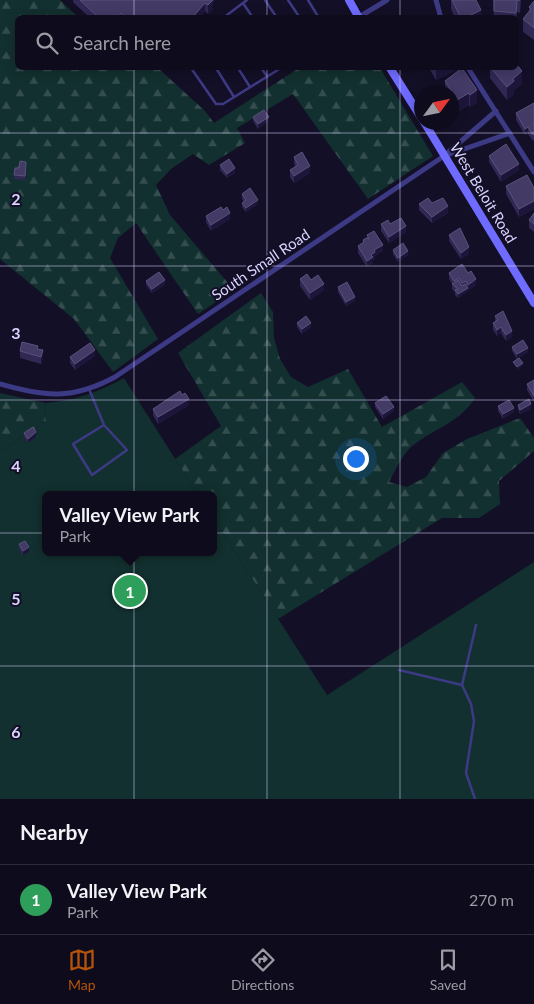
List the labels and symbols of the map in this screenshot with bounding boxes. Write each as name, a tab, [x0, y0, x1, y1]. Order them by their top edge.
north arrow	[414, 85, 459, 130]
street label: West Beloit Road	[447, 139, 521, 246]
text: 2	[11, 189, 21, 208]
street label: South Small Road	[208, 225, 313, 304]
text: 3	[11, 323, 21, 342]
your location	[343, 446, 369, 472]
text: 4	[11, 456, 21, 475]
pin: 1	[114, 572, 146, 610]
text: 5	[11, 589, 21, 608]
text: 6	[11, 722, 21, 741]

